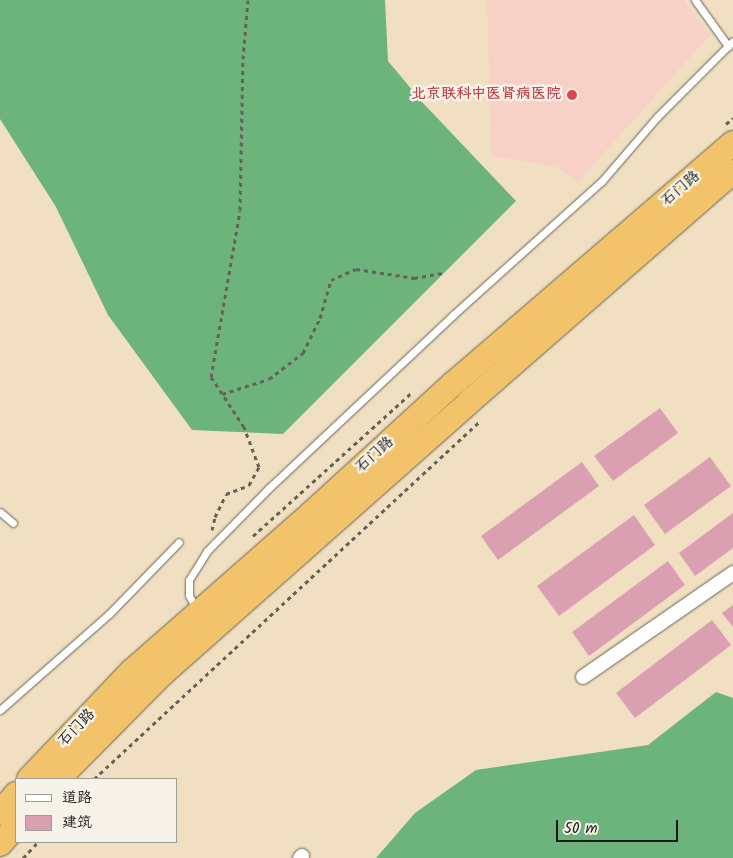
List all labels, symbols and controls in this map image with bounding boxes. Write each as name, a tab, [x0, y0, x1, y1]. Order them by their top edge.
place label: 北京联科中医肾病医院	[411, 86, 561, 104]
marker: 北京联科中医肾病医院	[565, 88, 579, 102]
street label: 石门路	[658, 167, 704, 211]
street label: 石门路	[352, 433, 398, 477]
street label: 石门路	[55, 706, 99, 750]
legend	[15, 778, 178, 843]
text: 道路	[62, 786, 92, 810]
scale bar	[558, 810, 680, 842]
text: 建筑	[62, 811, 92, 835]
text: 50 m	[564, 817, 598, 841]

